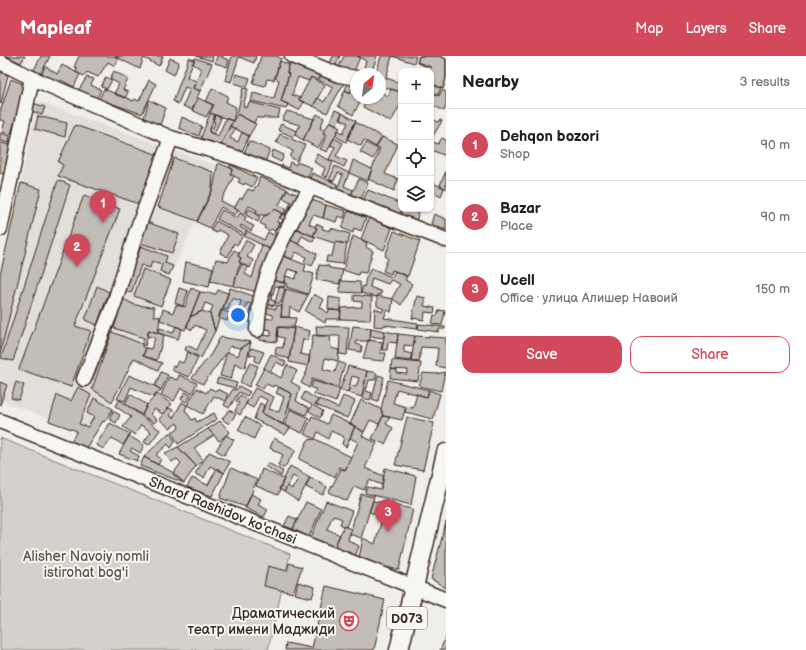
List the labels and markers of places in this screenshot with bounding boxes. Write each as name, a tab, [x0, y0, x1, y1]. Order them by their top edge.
pin: 1	[90, 190, 116, 223]
pin: 2	[64, 234, 90, 267]
pin: 3	[375, 499, 401, 532]
place label: Драматический театр имени Маджиди	[188, 605, 335, 638]
theatre icon: Драматический театр имени Маджиди	[338, 610, 360, 632]

